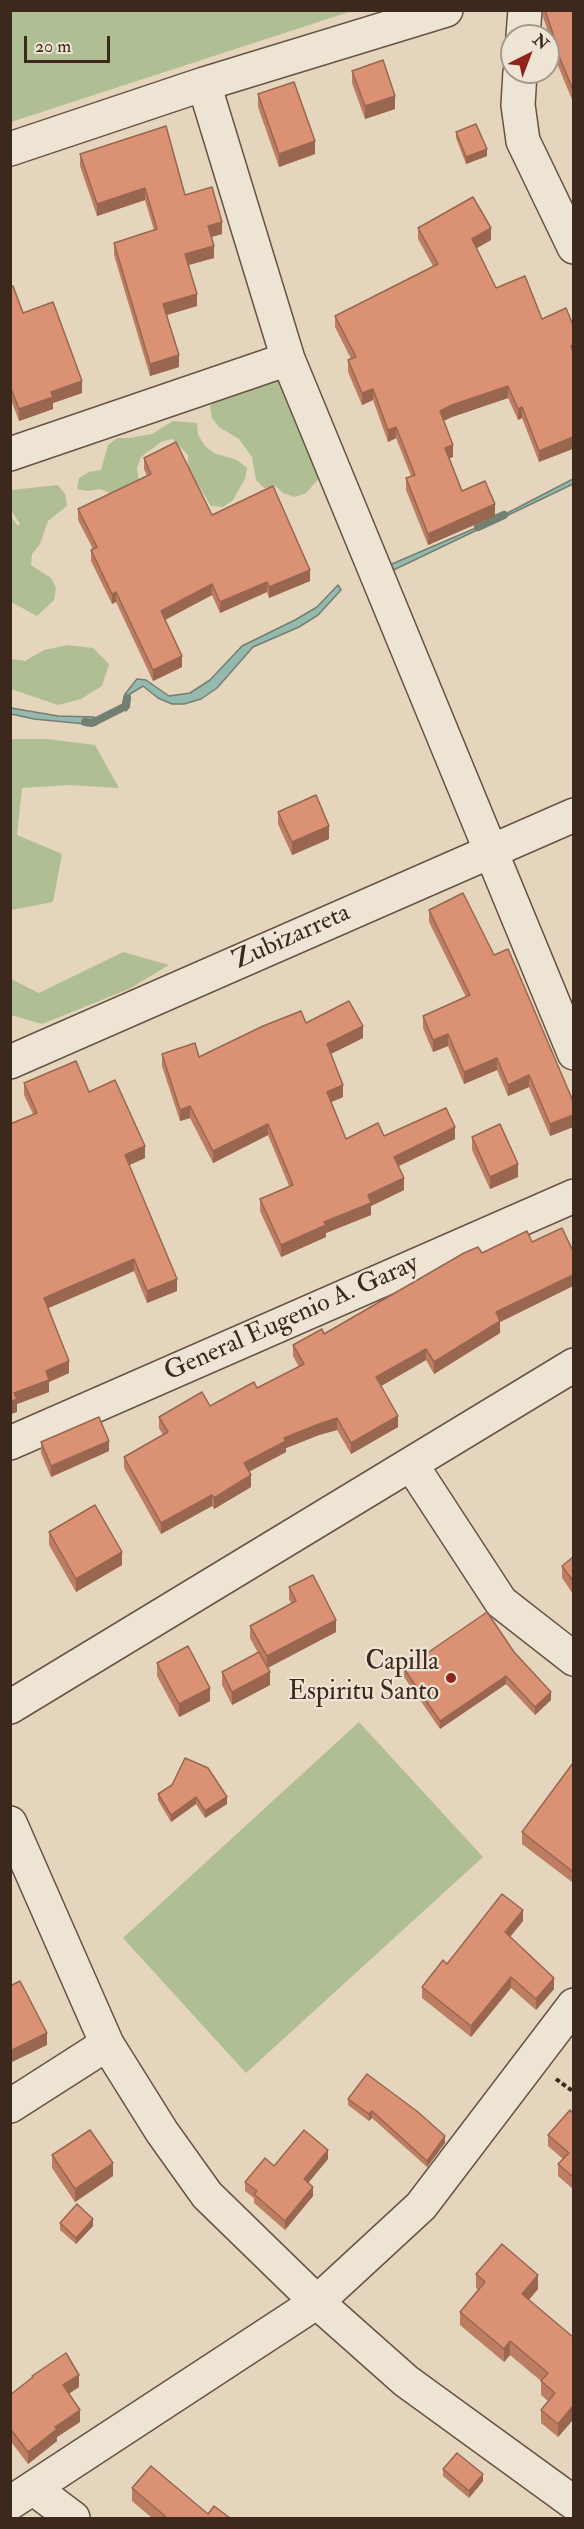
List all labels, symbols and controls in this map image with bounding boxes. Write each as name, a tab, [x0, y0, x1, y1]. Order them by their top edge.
scale bar	[27, 24, 112, 62]
north arrow	[500, 24, 560, 84]
text: N	[529, 30, 553, 54]
text: 20 m	[35, 35, 71, 58]
street label: Zubizarreta	[229, 898, 355, 978]
street label: General Eugenio A. Garay	[160, 1249, 424, 1389]
place label: Capilla Espiritu Santo	[288, 1647, 439, 1708]
marker: Capilla Espiritu Santo	[444, 1671, 458, 1685]

